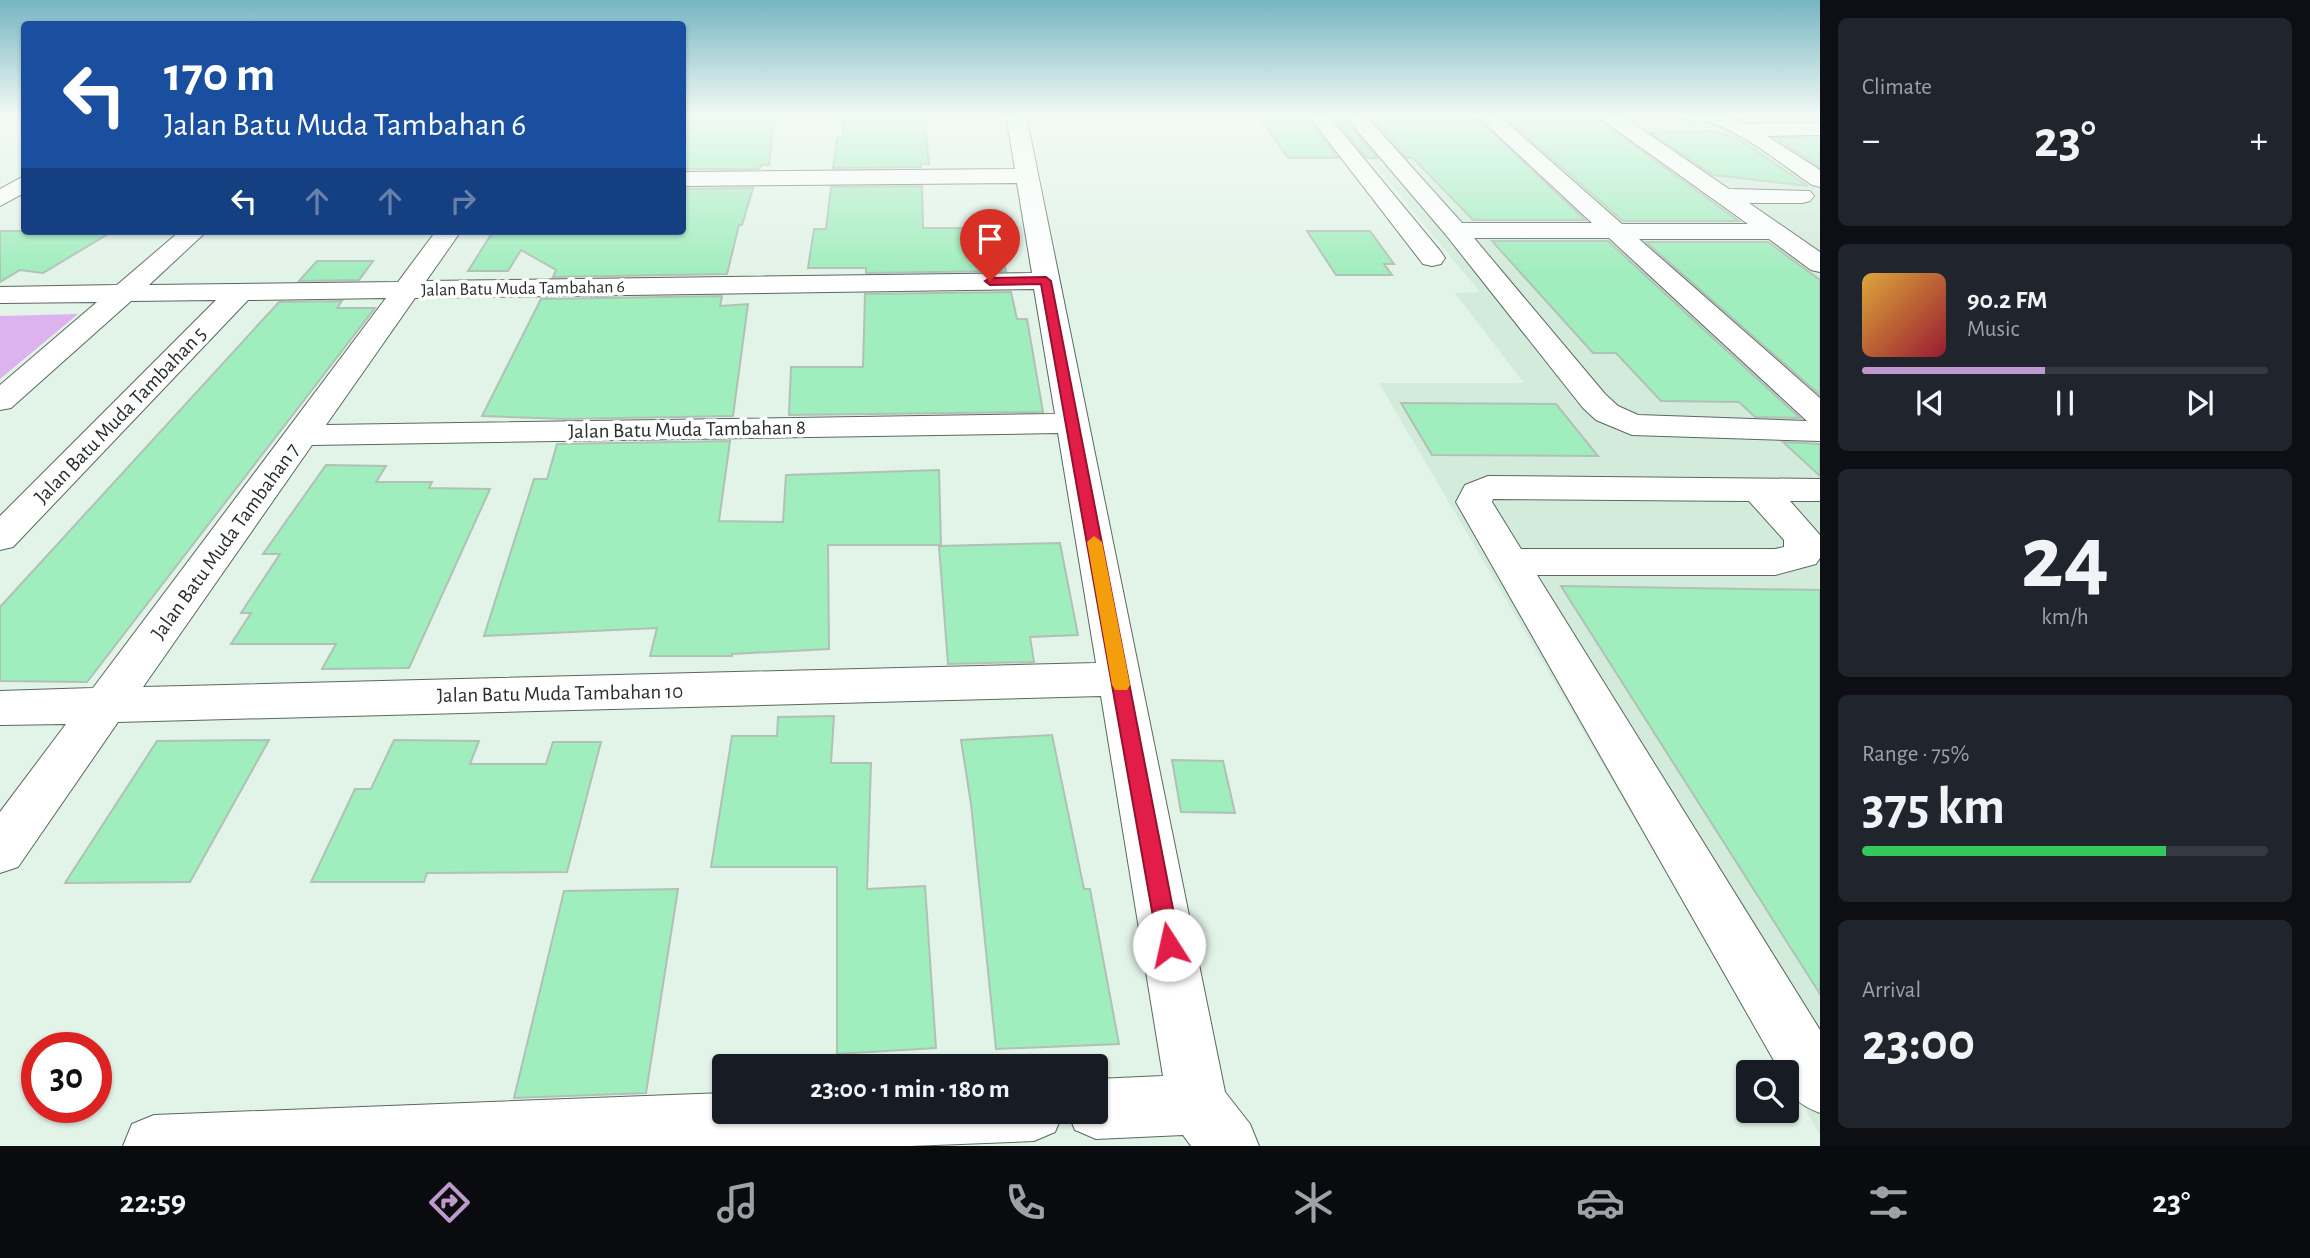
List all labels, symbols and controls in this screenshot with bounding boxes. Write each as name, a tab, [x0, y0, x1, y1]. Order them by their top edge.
icon: left	[49, 49, 140, 140]
text: 170 m	[164, 51, 275, 100]
text: Climate	[1862, 76, 1932, 99]
text: Jalan Batu Muda Tambahan 6	[164, 109, 526, 141]
text: 23°	[2034, 114, 2096, 166]
text: −	[1862, 122, 1880, 160]
text: +	[2250, 122, 2268, 160]
icon: left	[225, 182, 263, 220]
icon: ahead	[298, 182, 336, 220]
icon: ahead	[371, 182, 409, 220]
icon: right	[444, 182, 482, 220]
pin	[960, 209, 1020, 281]
icon: arrive	[971, 220, 1009, 258]
street label: Jalan Batu Muda Tambahan 6	[421, 278, 625, 300]
text: 90.2 FM	[1967, 287, 2048, 313]
text: Music	[1967, 318, 2019, 341]
street label: Jalan Batu Muda Tambahan 5	[31, 323, 210, 508]
icon: previous	[1911, 384, 1949, 422]
icon: pause	[2046, 384, 2084, 422]
icon: next	[2181, 384, 2219, 422]
street label: Jalan Batu Muda Tambahan 8	[568, 417, 806, 442]
street label: Jalan Batu Muda Tambahan 7	[147, 439, 304, 643]
text: 24	[2021, 513, 2109, 604]
text: km/h	[2041, 606, 2089, 629]
street label: Jalan Batu Muda Tambahan 10	[437, 681, 683, 706]
text: Range · 75%	[1862, 743, 1969, 766]
text: 375 km	[1862, 781, 2005, 833]
position arrow	[1132, 908, 1206, 982]
text: Arrival	[1862, 979, 1921, 1002]
text: 23:00	[1862, 1017, 1975, 1069]
speed limit sign: 30	[21, 1032, 112, 1123]
map controls	[1736, 1060, 1799, 1123]
button: search	[1736, 1060, 1799, 1123]
text: 23:00 · 1 min · 180 m	[810, 1076, 1010, 1102]
icon: directions	[425, 1178, 474, 1227]
icon: music	[713, 1178, 762, 1227]
icon: phone	[1001, 1178, 1050, 1227]
icon: climate	[1289, 1178, 1338, 1227]
icon: car	[1576, 1178, 1625, 1227]
icon: filters	[1864, 1178, 1913, 1227]
text: 22:59	[119, 1186, 186, 1218]
text: 23°	[2152, 1186, 2190, 1218]

